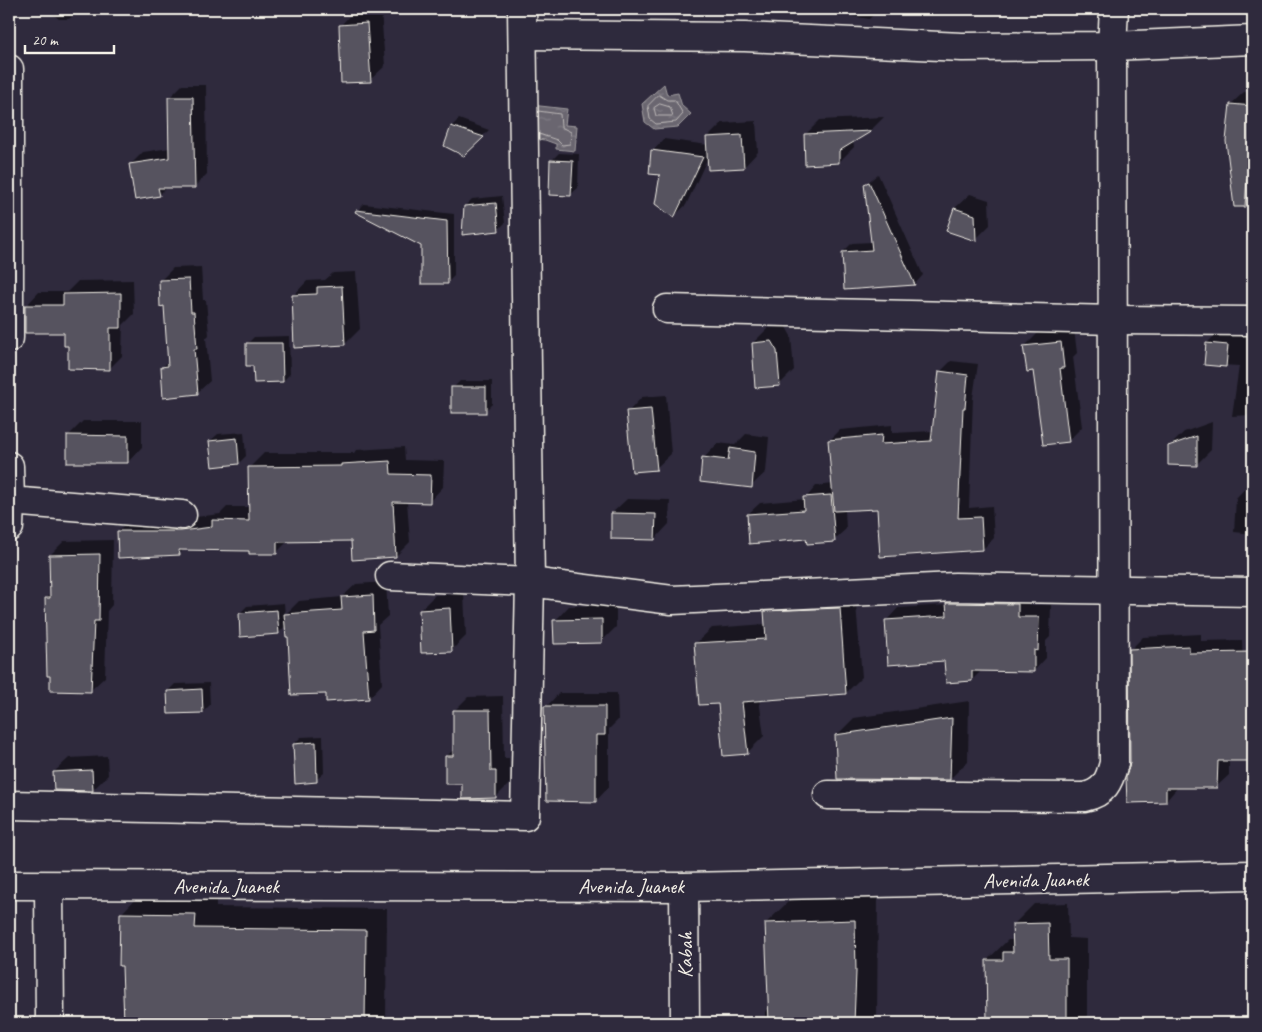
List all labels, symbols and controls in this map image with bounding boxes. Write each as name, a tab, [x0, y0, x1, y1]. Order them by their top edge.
scale bar	[25, 22, 114, 54]
text: 20 m	[32, 31, 59, 50]
street label: Avenida Juanek	[983, 866, 1090, 894]
street label: Avenida Juanek	[173, 873, 280, 899]
street label: Avenida Juanek	[578, 873, 685, 899]
street label: Kabah	[672, 931, 698, 978]

